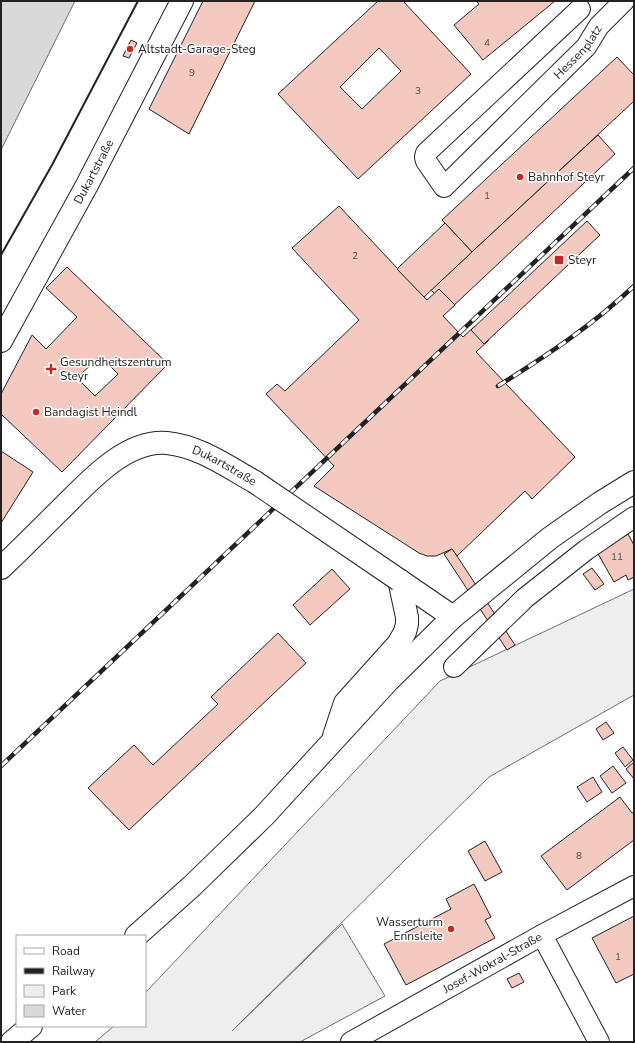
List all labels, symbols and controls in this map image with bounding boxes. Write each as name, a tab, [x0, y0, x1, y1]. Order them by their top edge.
street label: Hessenplatz	[550, 22, 606, 83]
house number: 4	[484, 36, 490, 50]
place label: Altstadt-Garage-Steg	[138, 41, 256, 57]
marker: Altstadt-Garage-Steg	[125, 44, 135, 54]
house number: 9	[189, 66, 195, 80]
house number: 3	[415, 84, 421, 98]
street label: Dukartstraße	[70, 137, 117, 207]
place label: Bahnhof Steyr	[528, 169, 606, 185]
marker: Bahnhof Steyr	[515, 172, 525, 182]
house number: 1	[484, 189, 490, 203]
house number: 2	[352, 249, 358, 263]
place label: Steyr	[568, 252, 597, 268]
marker: Steyr	[553, 254, 565, 266]
place label: Gesundheitszentrum Steyr	[60, 354, 171, 384]
marker: Gesundheitszentrum Steyr	[45, 363, 57, 375]
place label: Bandagist Heindl	[44, 404, 138, 420]
marker: Bandagist Heindl	[31, 407, 41, 417]
street label: Dukartstraße	[190, 442, 259, 489]
house number: 11	[611, 550, 623, 564]
house number: 8	[576, 849, 582, 863]
place label: Wasserturm Ennsleite	[376, 914, 443, 944]
marker: Wasserturm Ennsleite	[446, 924, 456, 934]
street label: Josef-Wokral-Straße	[439, 929, 545, 997]
legend	[16, 935, 146, 1027]
text: Road	[52, 943, 80, 959]
house number: 1	[615, 950, 621, 964]
text: Railway	[52, 963, 96, 979]
text: Park	[52, 983, 77, 999]
text: Water	[52, 1003, 86, 1019]

